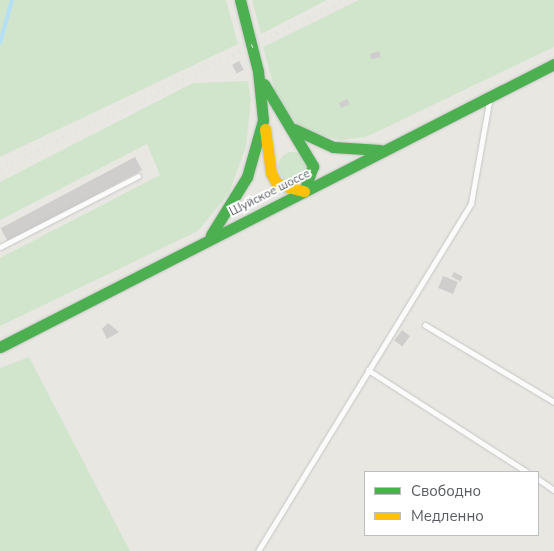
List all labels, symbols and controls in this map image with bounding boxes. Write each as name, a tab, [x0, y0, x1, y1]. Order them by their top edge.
street label: Шуйское шоссе	[227, 166, 313, 220]
legend	[364, 471, 539, 536]
text: Свободно	[411, 481, 481, 501]
text: Медленно	[411, 506, 484, 526]

